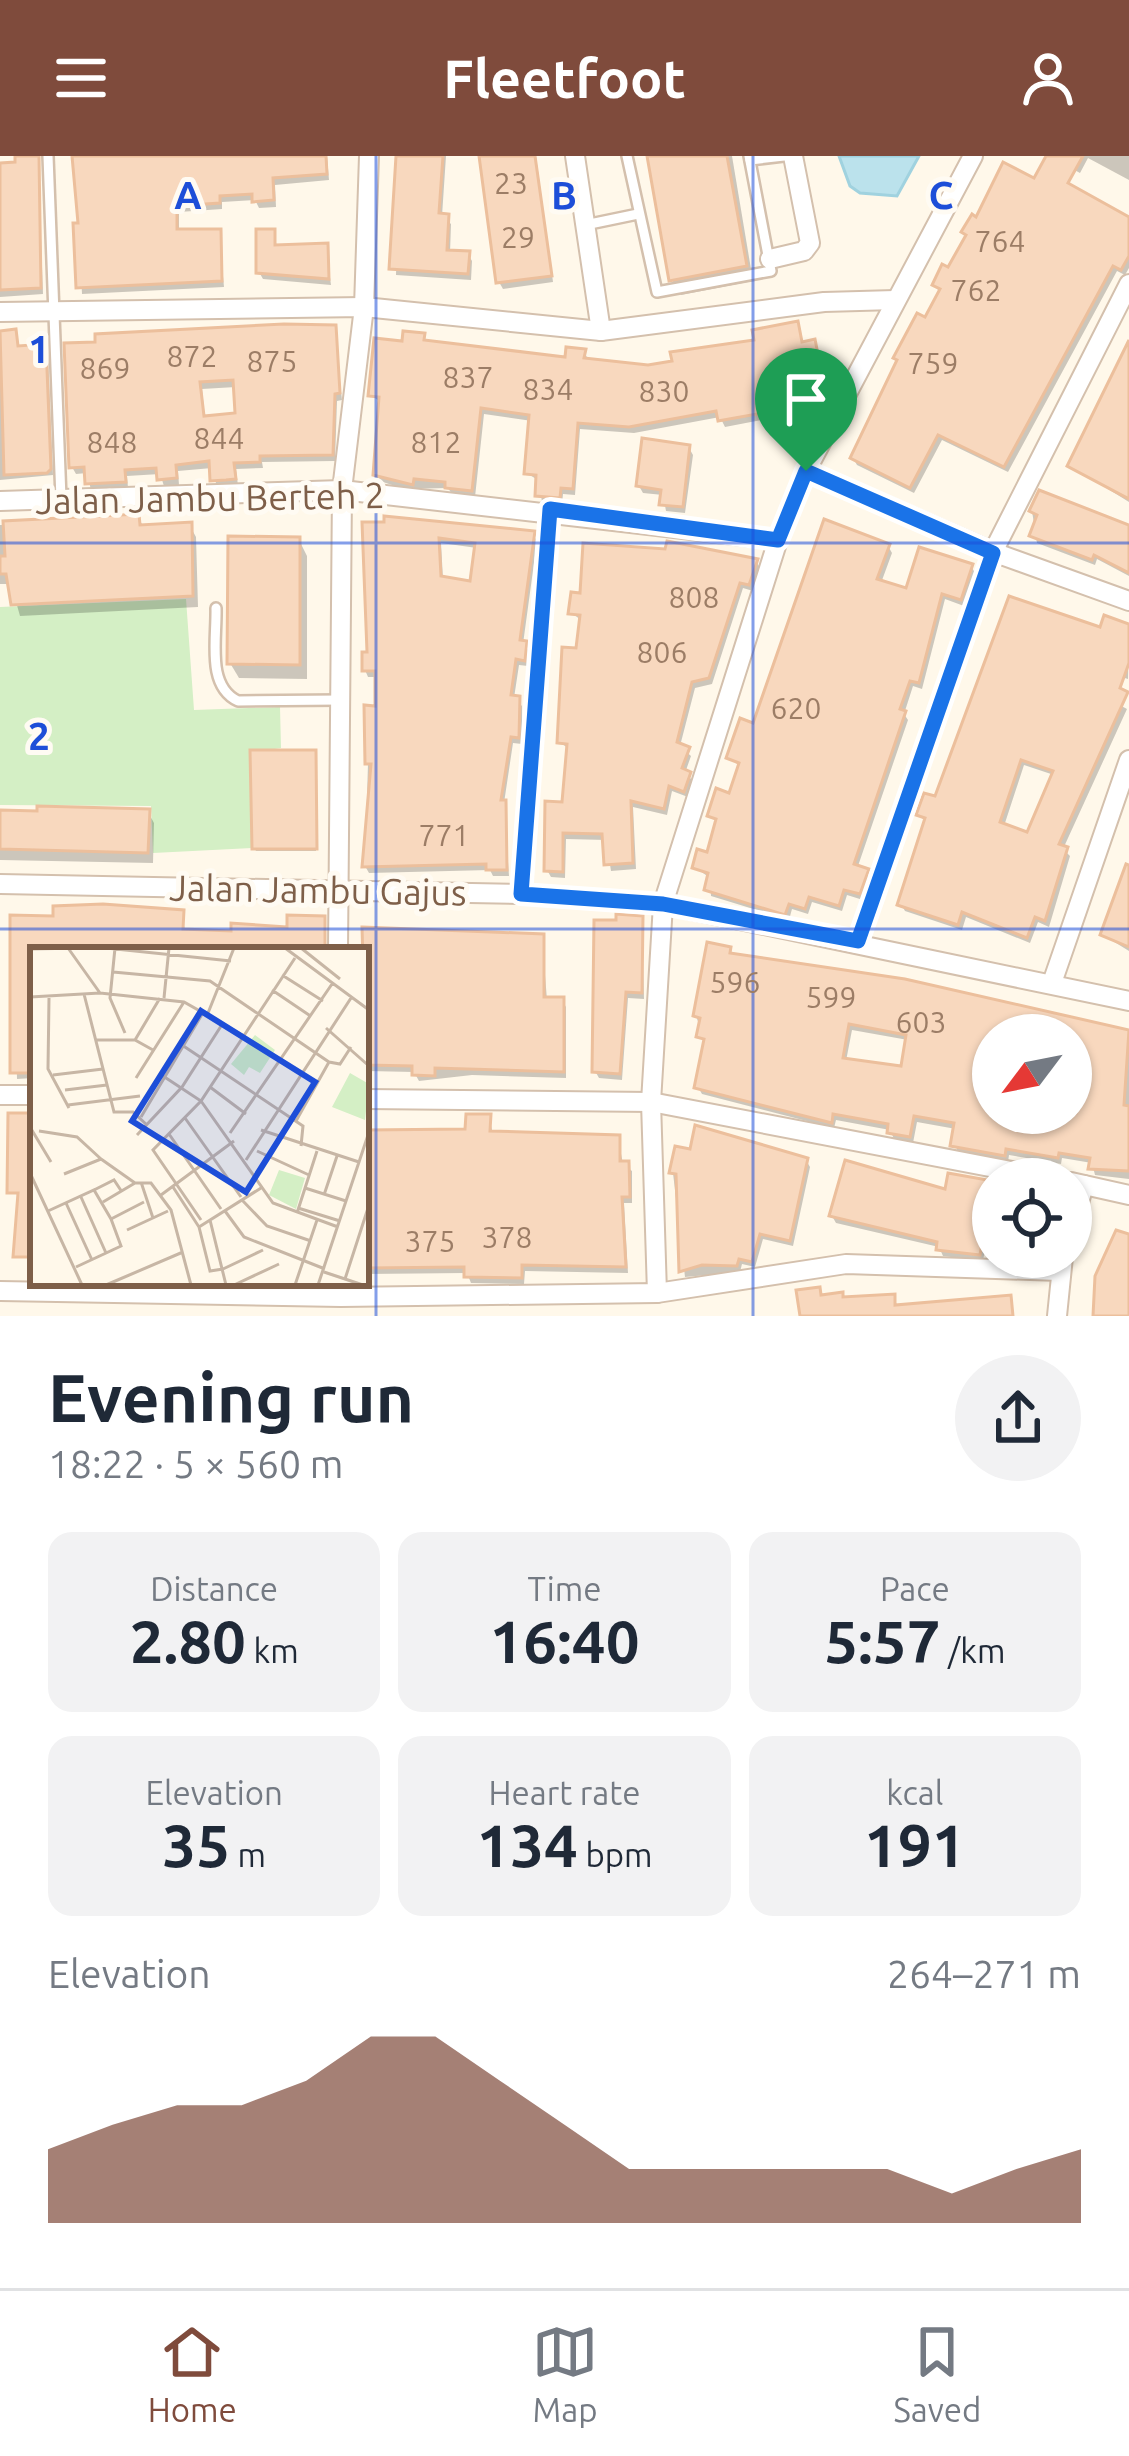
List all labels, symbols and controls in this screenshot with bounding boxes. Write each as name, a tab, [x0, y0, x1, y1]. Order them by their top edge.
icon: menu	[48, 45, 114, 111]
icon: person	[1015, 45, 1081, 111]
text: Fleetfoot	[443, 48, 686, 108]
house number: 23	[494, 166, 528, 200]
text: A	[174, 173, 202, 216]
text: B	[551, 173, 577, 216]
text: C	[929, 173, 954, 216]
house number: 29	[501, 220, 535, 254]
house number: 764	[975, 224, 1025, 258]
house number: 762	[951, 273, 1001, 307]
text: 1	[28, 327, 50, 370]
house number: 872	[167, 339, 217, 373]
house number: 875	[247, 344, 297, 378]
house number: 759	[908, 346, 958, 380]
pin	[755, 348, 857, 471]
house number: 869	[80, 351, 130, 385]
house number: 837	[443, 360, 493, 394]
icon: arrive	[773, 366, 839, 432]
house number: 834	[523, 372, 573, 406]
house number: 830	[639, 374, 689, 408]
house number: 844	[194, 421, 244, 455]
house number: 848	[87, 425, 137, 459]
house number: 812	[411, 425, 461, 459]
street label: Jalan Jambu Berteh 2	[35, 474, 385, 521]
house number: 808	[669, 580, 719, 614]
house number: 806	[637, 635, 687, 669]
house number: 620	[771, 691, 821, 725]
text: 2	[28, 714, 50, 757]
house number: 771	[419, 818, 469, 852]
street label: Jalan Jambu Gajus	[169, 866, 467, 913]
inset map	[30, 947, 369, 1286]
house number: 596	[710, 965, 760, 999]
house number: 599	[806, 980, 856, 1014]
house number: 603	[896, 1005, 946, 1039]
north arrow	[972, 1014, 1092, 1134]
map controls	[972, 1014, 1092, 1278]
button: locate	[972, 1158, 1092, 1278]
house number: 378	[482, 1220, 532, 1254]
house number: 375	[405, 1224, 455, 1258]
button: share	[955, 1355, 1081, 1481]
text: Evening run	[48, 1360, 414, 1434]
text: 18:22 · 5 × 560 m	[48, 1442, 343, 1485]
text: Distance	[150, 1570, 278, 1607]
text: Time	[528, 1570, 601, 1607]
text: Pace	[880, 1570, 950, 1607]
text: 2.80	[130, 1607, 246, 1674]
text: 16:40	[489, 1607, 640, 1674]
text: 5:57	[824, 1607, 941, 1674]
text: km	[246, 1632, 299, 1669]
text: /km	[941, 1632, 1005, 1669]
text: Elevation	[145, 1774, 283, 1811]
text: Heart rate	[489, 1774, 640, 1811]
text: kcal	[886, 1774, 943, 1811]
text: 35	[162, 1811, 230, 1878]
text: 134	[476, 1811, 578, 1878]
text: 191	[864, 1811, 966, 1878]
text: m	[230, 1836, 266, 1873]
text: bpm	[578, 1836, 653, 1873]
text: Elevation	[48, 1952, 211, 1995]
text: 264–271 m	[887, 1952, 1081, 1995]
tab: Home	[148, 2319, 237, 2428]
tab: Map	[532, 2319, 598, 2428]
tab: Saved	[893, 2319, 981, 2428]

